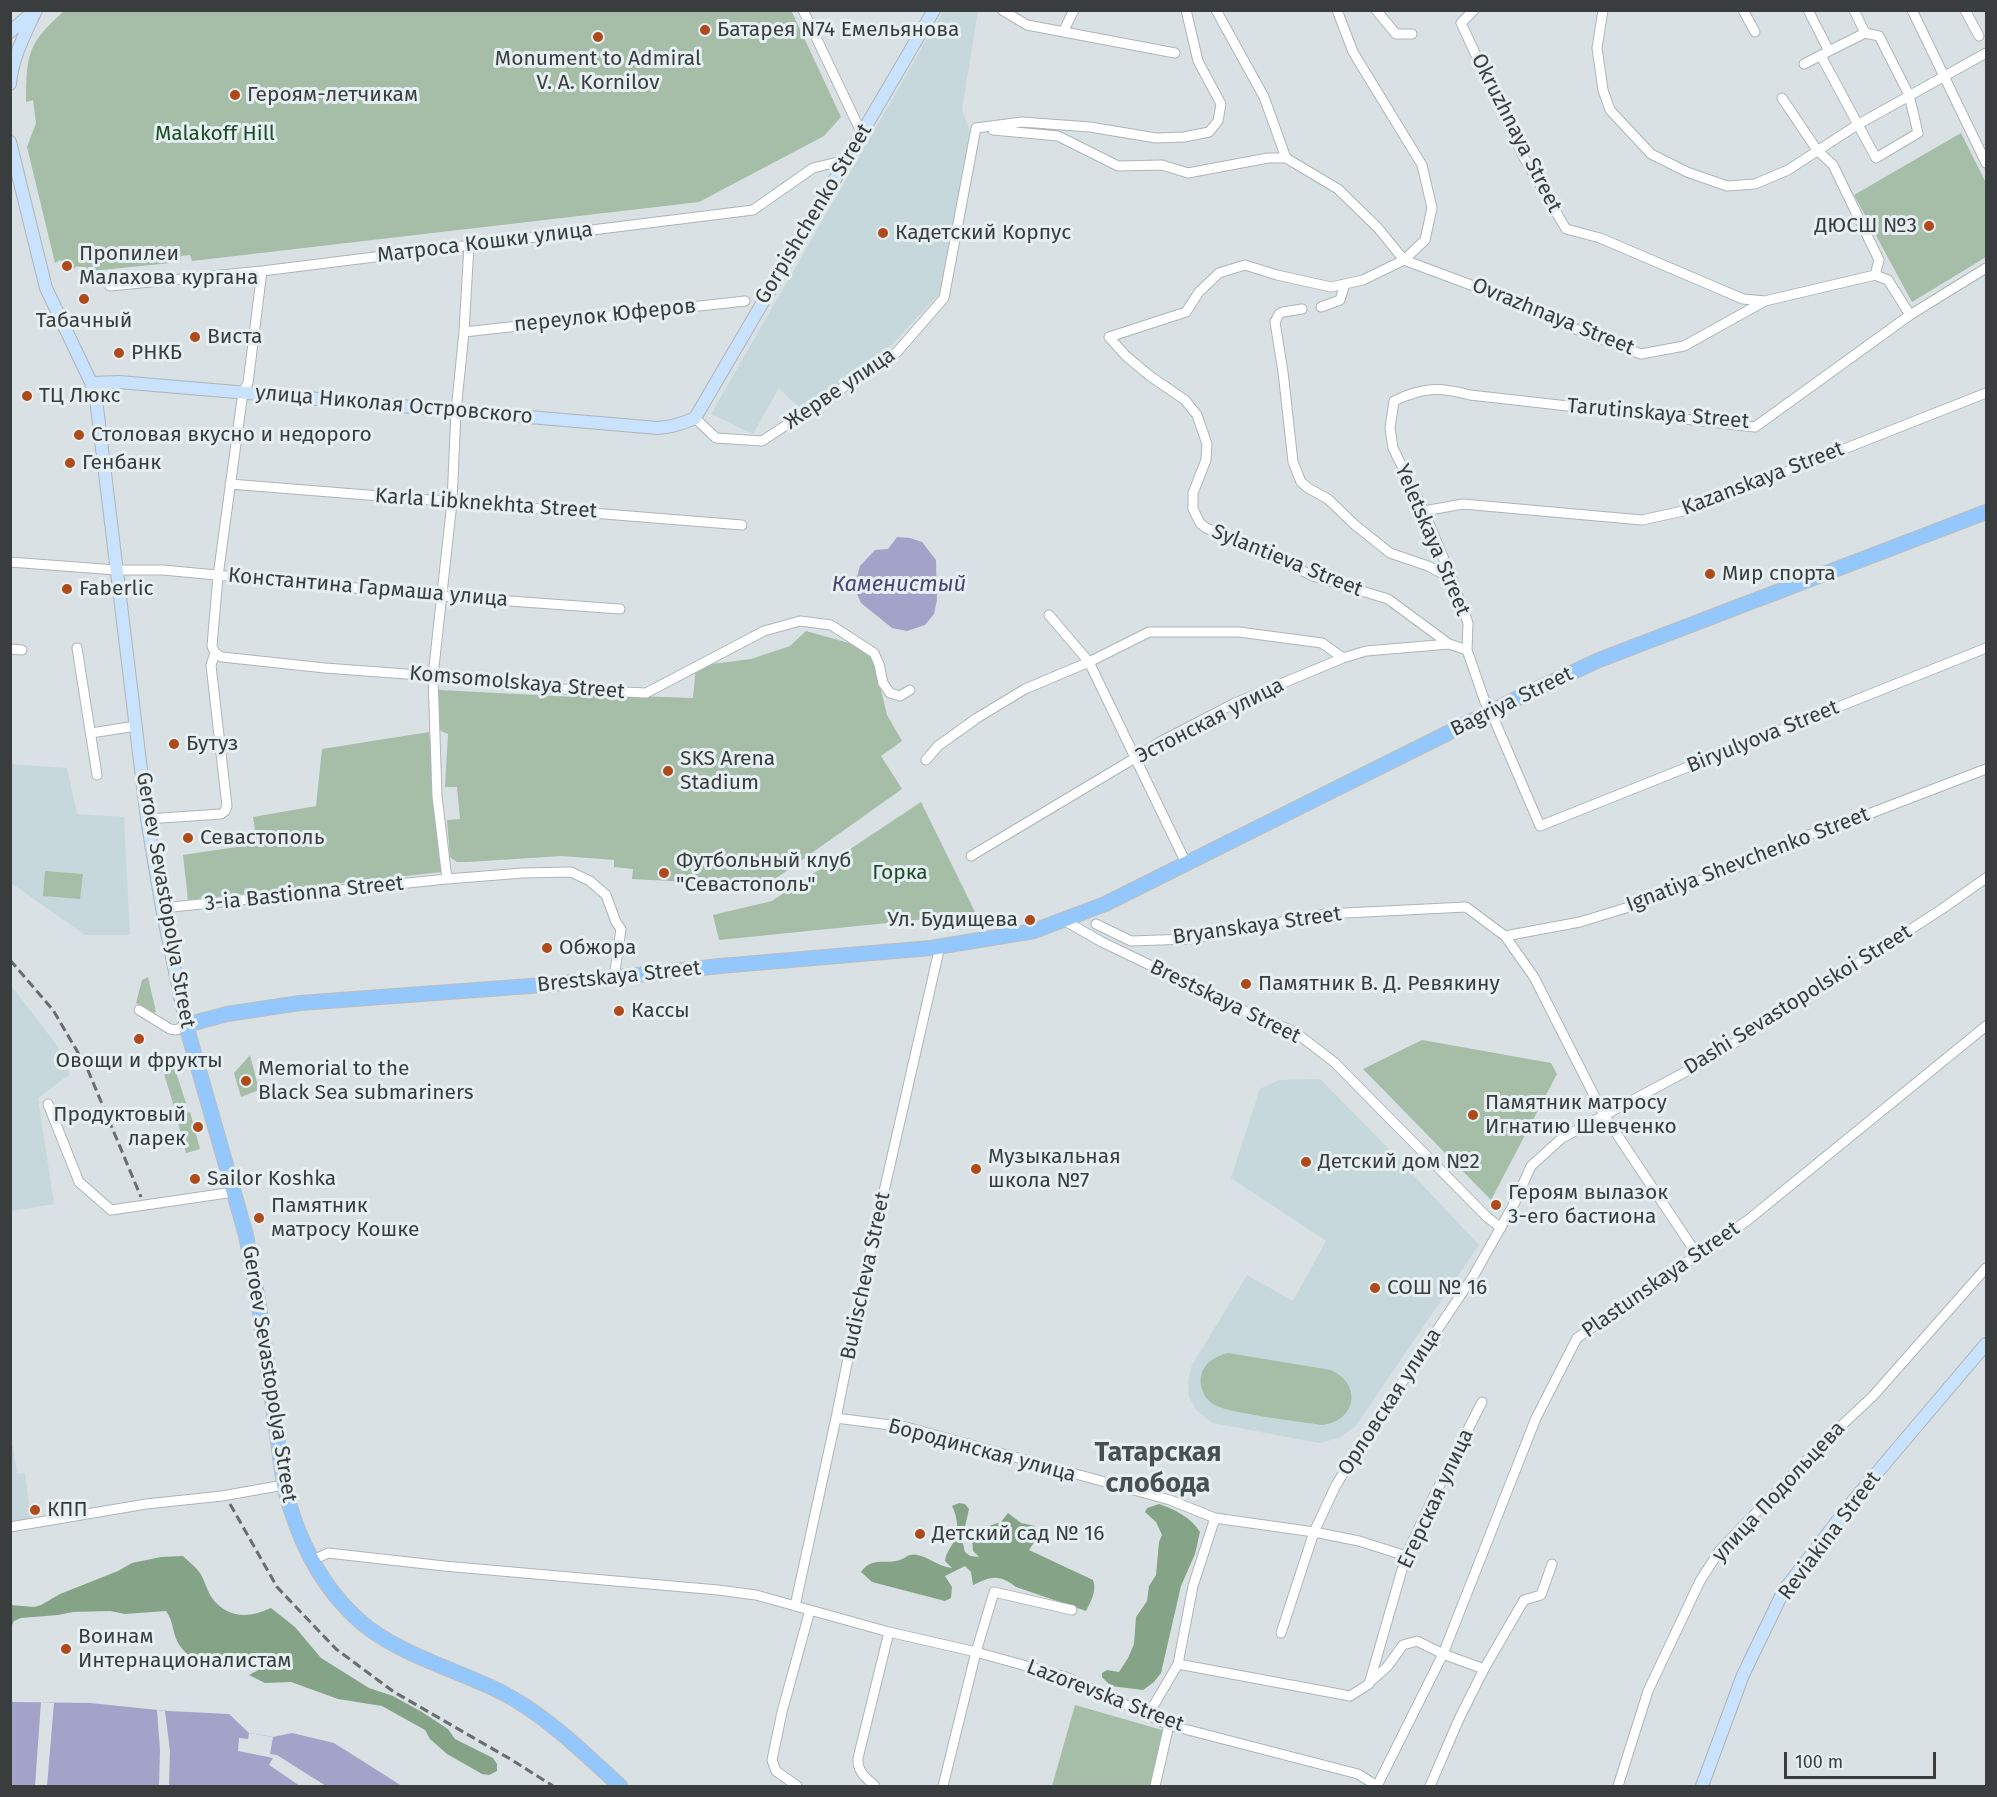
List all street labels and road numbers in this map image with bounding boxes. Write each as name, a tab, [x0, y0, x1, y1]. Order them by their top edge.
street label: Okruzhnaya Street	[1465, 50, 1567, 216]
street label: Gorpishchenko Street	[750, 119, 878, 309]
street label: Матроса Кошки улица	[376, 217, 594, 269]
street label: Ovrazhnaya Street	[1468, 273, 1638, 361]
street label: переулок Юферов	[513, 294, 697, 338]
street label: Жерве улица	[780, 343, 900, 435]
street label: улица Николая Островского	[254, 380, 534, 430]
street label: Tarutinskaya Street	[1566, 393, 1750, 435]
street label: Kazanskaya Street	[1678, 436, 1848, 522]
street label: Yeletskaya Street	[1389, 460, 1475, 620]
street label: Karla Libknekhta Street	[374, 484, 598, 524]
street label: Sylantieva Street	[1208, 519, 1366, 603]
street label: Константина Гармаша улица	[227, 563, 509, 613]
street label: Komsomolskaya Street	[408, 661, 626, 705]
street label: Bagriya Street	[1447, 662, 1577, 742]
street label: Эстонская улица	[1132, 673, 1288, 769]
street label: Biryulyova Street	[1683, 695, 1843, 779]
street label: Geroev Sevastopolya Street	[130, 770, 200, 1030]
street label: Ignatiya Shevchenko Street	[1623, 802, 1873, 918]
street label: 3-ia Bastionna Street	[203, 871, 405, 917]
street label: Bryanskaya Street	[1171, 902, 1343, 950]
street label: Dashi Sevastopolskoi Street	[1680, 920, 1916, 1080]
street label: Brestskaya Street	[1146, 955, 1304, 1049]
street label: Brestskaya Street	[536, 956, 702, 998]
street label: Budischeva Street	[836, 1190, 896, 1362]
street label: Plastunskaya Street	[1577, 1216, 1745, 1344]
street label: Geroev Sevastopolya Street	[236, 1244, 302, 1504]
street label: Орловская улица	[1333, 1324, 1447, 1480]
street label: Бородинская улица	[885, 1414, 1079, 1488]
street label: улица Подольцева	[1707, 1416, 1851, 1568]
street label: Егерская улица	[1393, 1425, 1479, 1573]
street label: Reviakina Street	[1773, 1467, 1887, 1605]
street label: Lazorevska Street	[1023, 1654, 1187, 1738]

